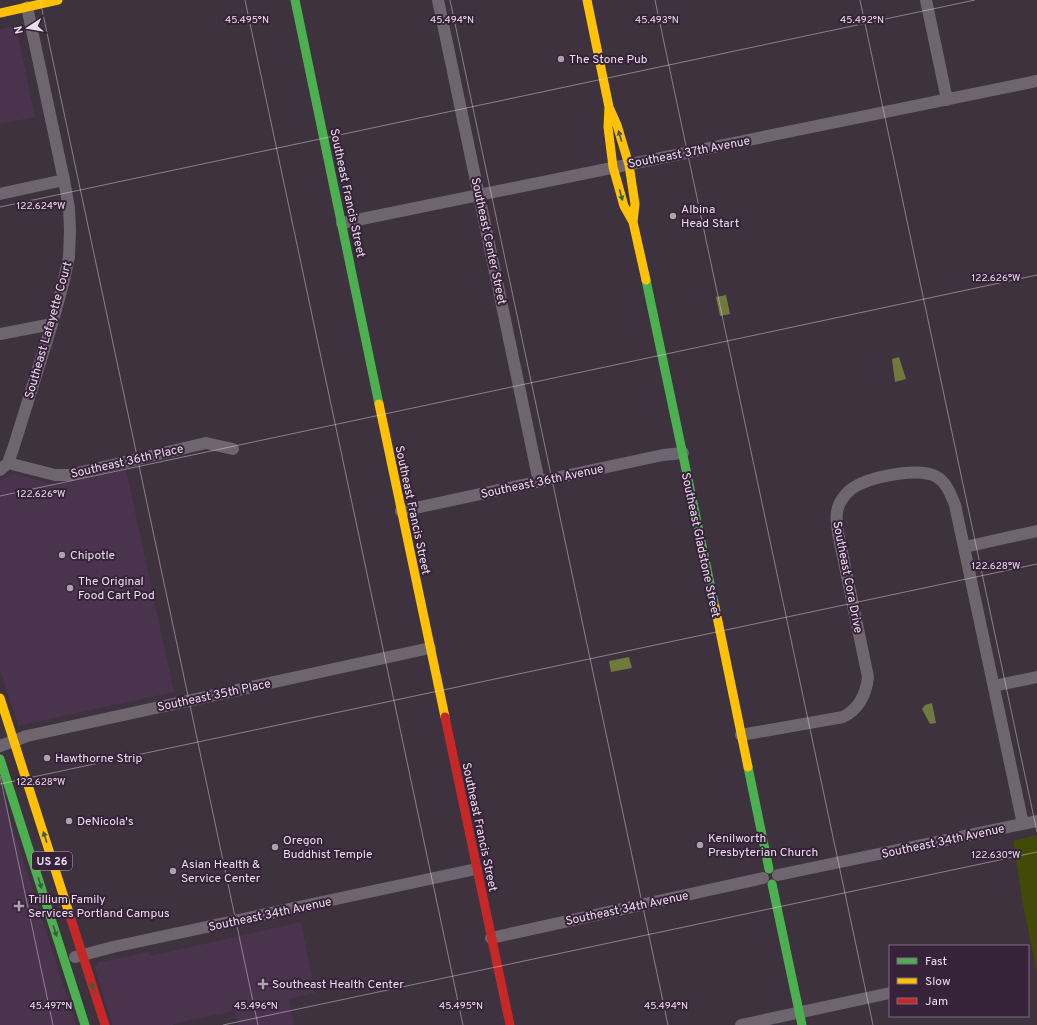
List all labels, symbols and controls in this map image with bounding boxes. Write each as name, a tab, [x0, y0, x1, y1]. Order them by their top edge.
north arrow	[8, 8, 48, 48]
text: 45.495°N	[225, 14, 269, 27]
text: 45.494°N	[430, 14, 474, 27]
text: 45.493°N	[635, 14, 679, 27]
text: 45.492°N	[840, 14, 884, 27]
text: N	[12, 25, 27, 35]
place label: The Stone Pub	[569, 52, 648, 68]
marker: The Stone Pub	[556, 54, 566, 64]
street label: Southeast Francis Street	[326, 127, 369, 259]
one-way arrow	[617, 129, 623, 141]
street label: Southeast 37th Avenue	[627, 133, 751, 173]
street label: Southeast Center Street	[467, 176, 509, 306]
one-way arrow	[618, 190, 624, 202]
text: 122.624°W	[17, 200, 65, 213]
place label: Albina Head Start	[681, 202, 739, 232]
marker: Albina Head Start	[668, 211, 678, 221]
street label: Southeast Lafayette Court	[22, 260, 76, 401]
text: 122.626°W	[972, 272, 1020, 285]
street label: Southeast 36th Place	[69, 441, 185, 483]
street label: Southeast Francis Street	[391, 444, 434, 576]
street label: Southeast 36th Avenue	[479, 461, 605, 503]
street label: Southeast Gladstone Street	[677, 471, 723, 619]
text: 122.626°W	[17, 488, 65, 501]
street label: Southeast Cora Drive	[828, 520, 866, 635]
place label: Chipotle	[70, 548, 115, 564]
marker: Chipotle	[57, 550, 67, 560]
text: 122.628°W	[972, 560, 1020, 573]
place label: The Original Food Cart Pod	[78, 574, 155, 604]
marker: The Original Food Cart Pod	[65, 583, 75, 593]
street label: Southeast 35th Place	[156, 676, 272, 716]
place label: Hawthorne Strip	[55, 751, 142, 767]
marker: Hawthorne Strip	[42, 753, 52, 763]
street label: Southeast Francis Street	[458, 761, 501, 893]
text: 122.628°W	[17, 776, 65, 789]
place label: DeNicola's	[77, 814, 134, 830]
marker: DeNicola's	[64, 816, 74, 826]
street label: Southeast 34th Avenue	[880, 821, 1006, 863]
one-way arrow	[41, 831, 47, 843]
place label: Kenilworth Presbyterian Church	[708, 831, 818, 861]
place label: Oregon Buddhist Temple	[283, 833, 372, 863]
marker: Kenilworth Presbyterian Church	[695, 840, 705, 850]
marker: Oregon Buddhist Temple	[270, 842, 280, 852]
text: 122.630°W	[971, 849, 1021, 862]
road number: US 26	[32, 852, 72, 870]
place label: Asian Health & Service Center	[181, 857, 261, 887]
marker: Asian Health & Service Center	[168, 866, 178, 876]
one-way arrow	[37, 878, 43, 890]
street label: Southeast 34th Avenue	[564, 888, 690, 930]
place label: Trillium Family Services Portland Campus	[28, 892, 170, 922]
street label: Southeast 34th Avenue	[207, 894, 333, 936]
marker: Trillium Family Services Portland Campus	[13, 900, 25, 912]
one-way arrow	[52, 925, 58, 937]
legend	[889, 945, 1029, 1017]
text: Fast	[925, 954, 947, 970]
text: Slow	[925, 974, 951, 990]
place label: Southeast Health Center	[272, 977, 404, 993]
marker: Southeast Health Center	[257, 978, 269, 990]
one-way arrow	[90, 982, 96, 994]
text: Jam	[925, 994, 948, 1010]
text: 45.497°N	[30, 1000, 72, 1013]
text: 45.496°N	[234, 1000, 278, 1013]
text: 45.495°N	[439, 1000, 483, 1013]
text: 45.494°N	[644, 1000, 688, 1013]

